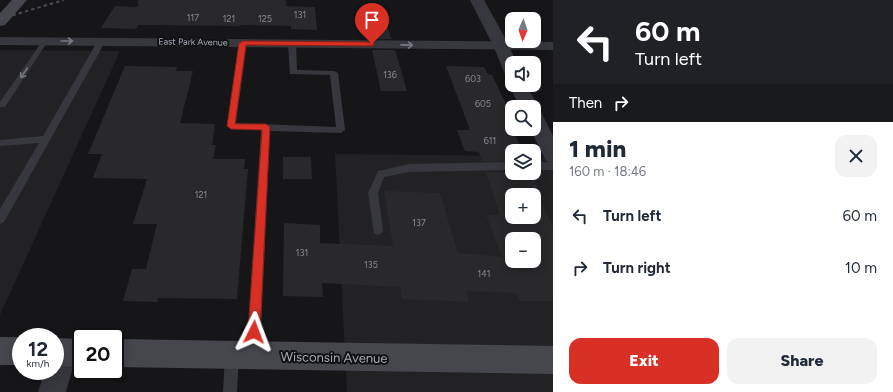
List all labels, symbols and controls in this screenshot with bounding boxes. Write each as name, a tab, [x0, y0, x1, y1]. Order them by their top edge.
pin	[355, 3, 389, 44]
house number: 131	[294, 9, 306, 20]
icon: arrive	[361, 9, 383, 31]
house number: 117	[187, 12, 199, 23]
north arrow	[505, 12, 541, 48]
map controls	[505, 12, 541, 268]
house number: 121	[223, 13, 235, 24]
house number: 125	[258, 13, 272, 24]
text: 60 m	[635, 14, 700, 48]
icon: left	[569, 16, 621, 68]
street label: East Park Avenue	[158, 35, 228, 48]
one-way arrow	[60, 37, 73, 45]
one-way arrow	[400, 41, 413, 48]
text: Turn left	[635, 48, 702, 70]
button: sound	[505, 56, 541, 92]
one-way arrow	[20, 68, 28, 79]
house number: 136	[383, 69, 397, 80]
house number: 603	[465, 73, 481, 84]
icon: right	[610, 92, 632, 114]
text: Then	[569, 94, 602, 112]
house number: 605	[475, 98, 491, 109]
button: search	[505, 100, 541, 136]
text: 1 min	[569, 134, 626, 163]
house number: 611	[484, 135, 496, 146]
button: close	[835, 135, 877, 177]
button: layers	[505, 144, 541, 180]
text: 160 m · 18:46	[569, 164, 646, 179]
button: +	[505, 188, 541, 224]
house number: 121	[195, 189, 207, 200]
icon: left	[569, 205, 591, 227]
text: Turn left	[603, 207, 661, 225]
text: 60 m	[842, 207, 877, 225]
house number: 137	[412, 217, 426, 228]
button: −	[505, 232, 541, 268]
house number: 131	[296, 247, 308, 258]
icon: right	[569, 257, 591, 279]
house number: 135	[364, 259, 378, 270]
text: Turn right	[603, 259, 671, 277]
text: 10 m	[845, 259, 877, 277]
house number: 141	[477, 268, 491, 279]
position arrow	[233, 311, 275, 353]
speed limit sign: 20	[72, 328, 124, 380]
text: 12	[28, 337, 48, 361]
button: Exit	[569, 338, 719, 384]
button: Share	[727, 338, 877, 384]
street label: Wisconsin Avenue	[280, 349, 388, 366]
text: km/h	[27, 357, 49, 370]

